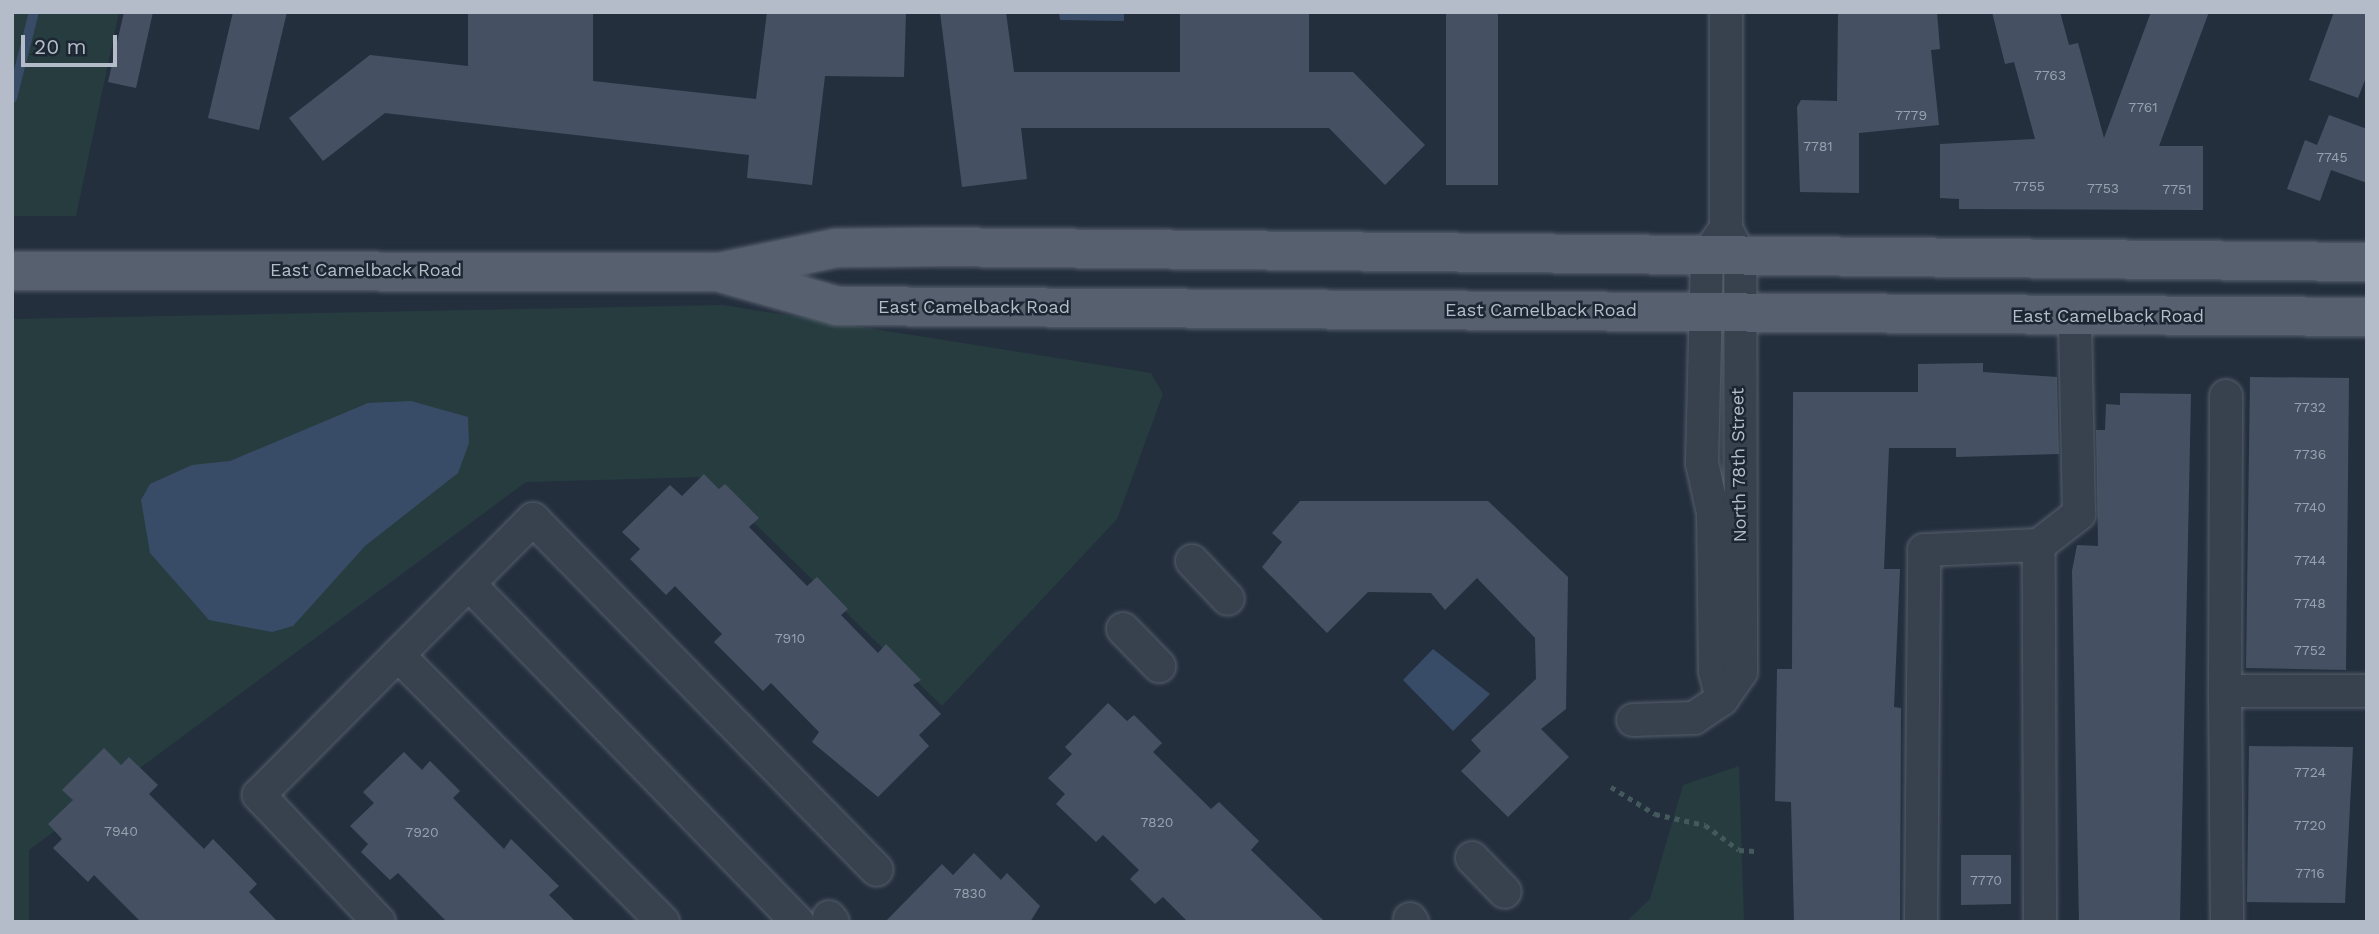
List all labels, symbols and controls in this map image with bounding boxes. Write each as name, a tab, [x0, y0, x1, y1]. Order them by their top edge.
scale bar	[24, 21, 121, 65]
text: 20 m	[34, 34, 86, 59]
house number: 7763	[2034, 67, 2066, 83]
house number: 7761	[2128, 99, 2158, 115]
house number: 7779	[1895, 107, 1927, 123]
house number: 7781	[1803, 138, 1833, 154]
house number: 7745	[2316, 149, 2348, 165]
house number: 7755	[2013, 178, 2045, 194]
house number: 7753	[2087, 180, 2119, 196]
house number: 7751	[2162, 181, 2192, 197]
street label: East Camelback Road	[270, 259, 462, 281]
street label: East Camelback Road	[878, 296, 1070, 318]
street label: East Camelback Road	[1445, 299, 1637, 321]
street label: East Camelback Road	[2012, 305, 2204, 327]
street label: North 78th Street	[1727, 387, 1751, 543]
house number: 7732	[2294, 399, 2326, 415]
house number: 7736	[2294, 446, 2326, 462]
house number: 7740	[2294, 499, 2326, 515]
house number: 7744	[2294, 552, 2326, 568]
house number: 7748	[2294, 595, 2326, 611]
house number: 7910	[775, 630, 805, 646]
house number: 7752	[2294, 642, 2326, 658]
house number: 7724	[2294, 764, 2326, 780]
house number: 7820	[1140, 814, 1174, 830]
house number: 7720	[2294, 817, 2326, 833]
house number: 7940	[104, 823, 138, 839]
house number: 7920	[405, 824, 439, 840]
house number: 7716	[2295, 865, 2325, 881]
house number: 7770	[1970, 872, 2002, 888]
house number: 7830	[954, 885, 986, 901]

